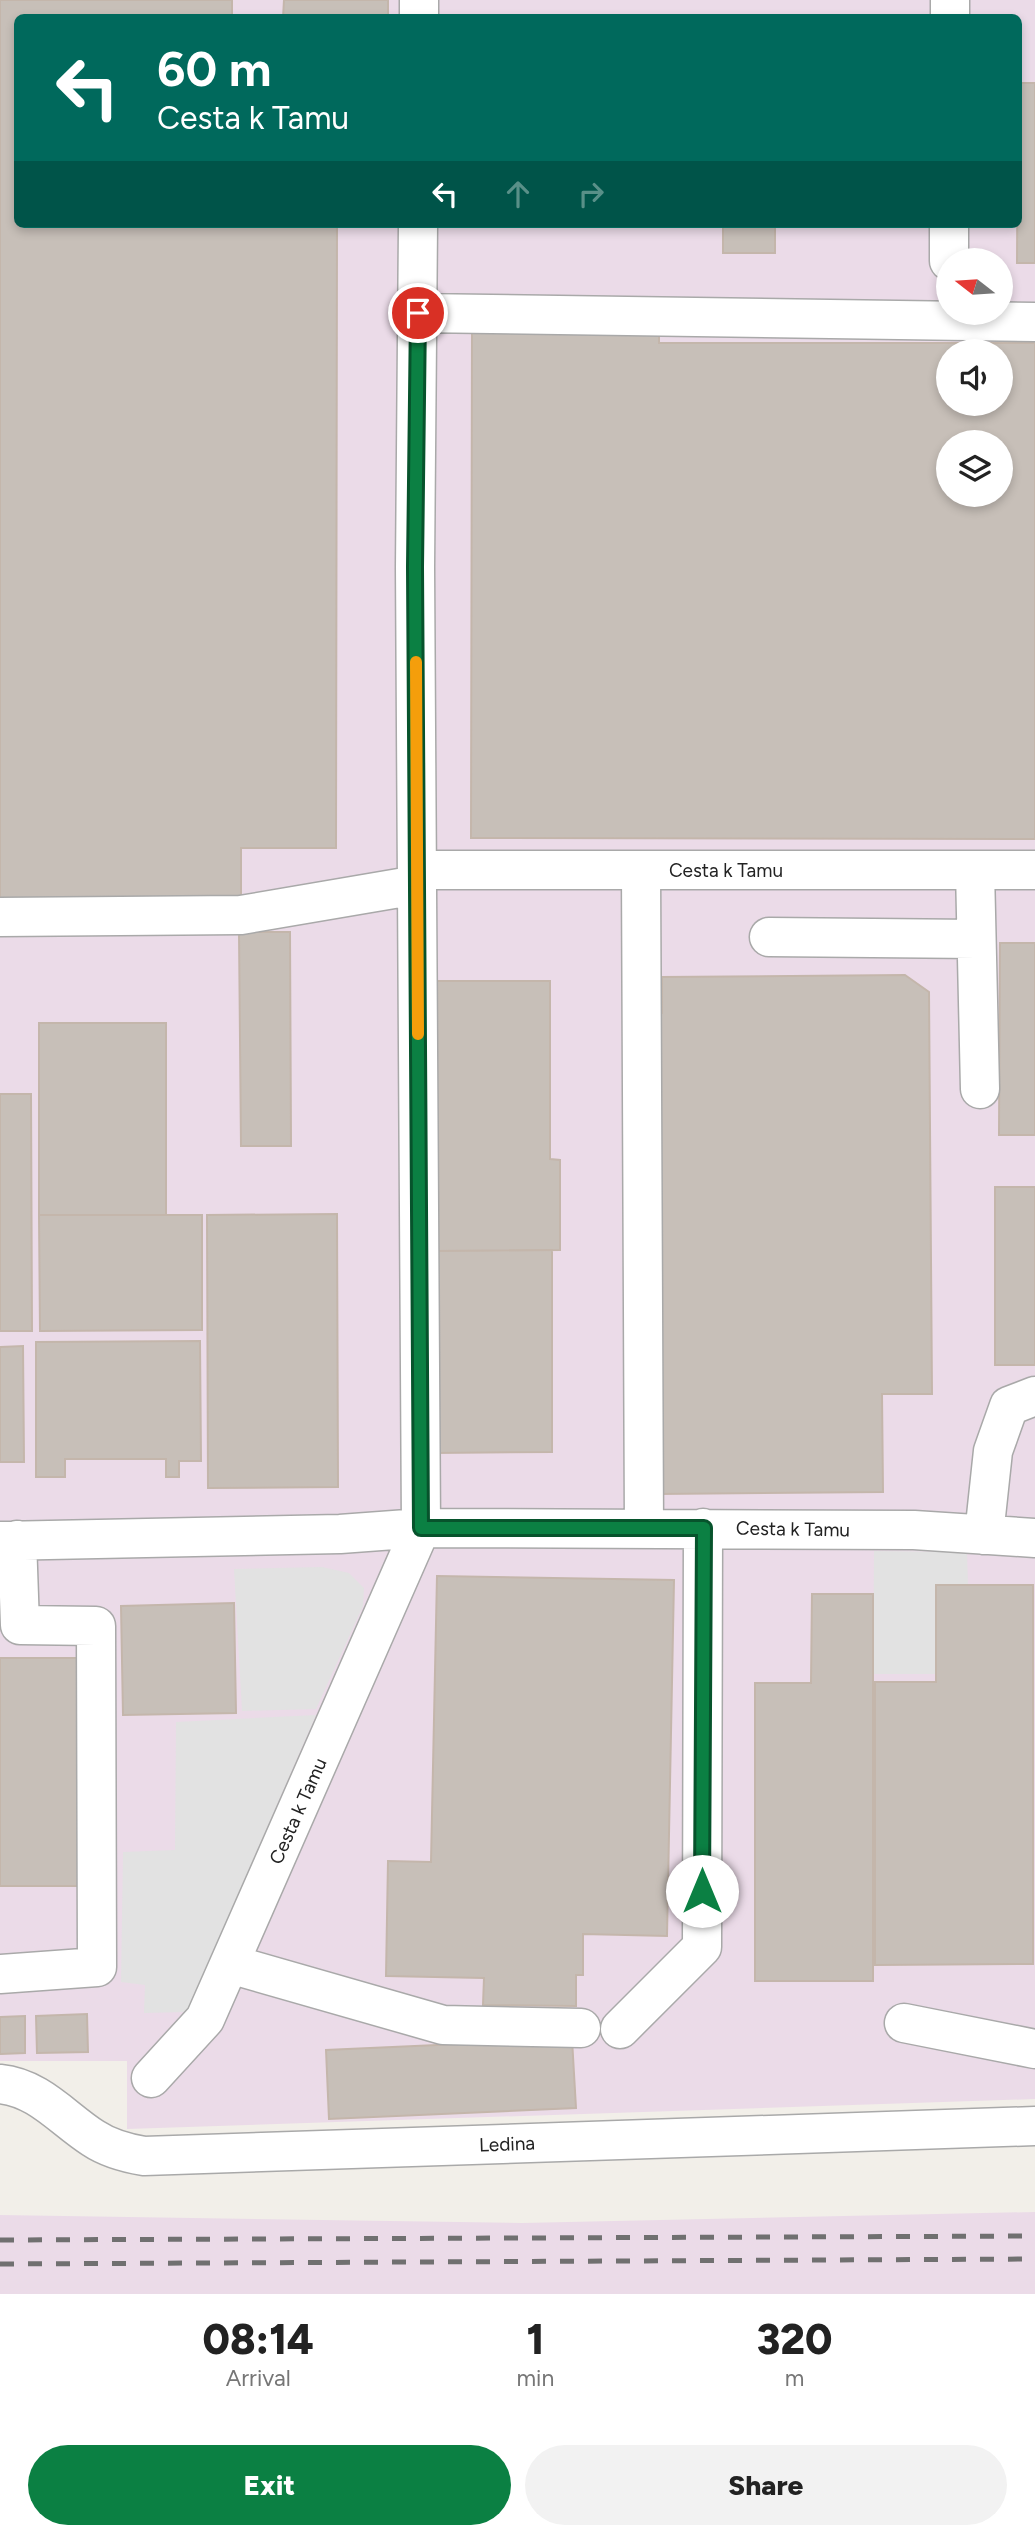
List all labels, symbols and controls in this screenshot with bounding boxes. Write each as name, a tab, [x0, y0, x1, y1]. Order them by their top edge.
text: 60 m	[157, 39, 272, 98]
icon: left	[42, 42, 133, 133]
text: Cesta k Tamu	[157, 99, 349, 137]
icon: left	[426, 175, 464, 213]
icon: ahead	[499, 175, 537, 213]
icon: right	[572, 175, 610, 213]
north arrow	[936, 248, 1013, 326]
map controls	[936, 248, 1013, 507]
pin	[388, 283, 448, 343]
icon: arrive	[399, 294, 437, 332]
button: sound	[936, 339, 1013, 416]
button: layers	[936, 430, 1013, 507]
street label: Cesta k Tamu	[669, 859, 783, 882]
street label: Cesta k Tamu	[736, 1517, 850, 1541]
street label: Cesta k Tamu	[264, 1754, 332, 1868]
position arrow	[665, 1854, 739, 1928]
street label: Ledina	[479, 2132, 535, 2156]
text: 08:14	[203, 2314, 314, 2365]
text: 1	[526, 2314, 544, 2365]
text: 320	[757, 2314, 832, 2365]
text: Arrival	[226, 2364, 291, 2392]
text: min	[516, 2364, 554, 2392]
text: m	[785, 2364, 804, 2392]
button: Exit	[28, 2445, 511, 2525]
button: Share	[525, 2445, 1007, 2525]

